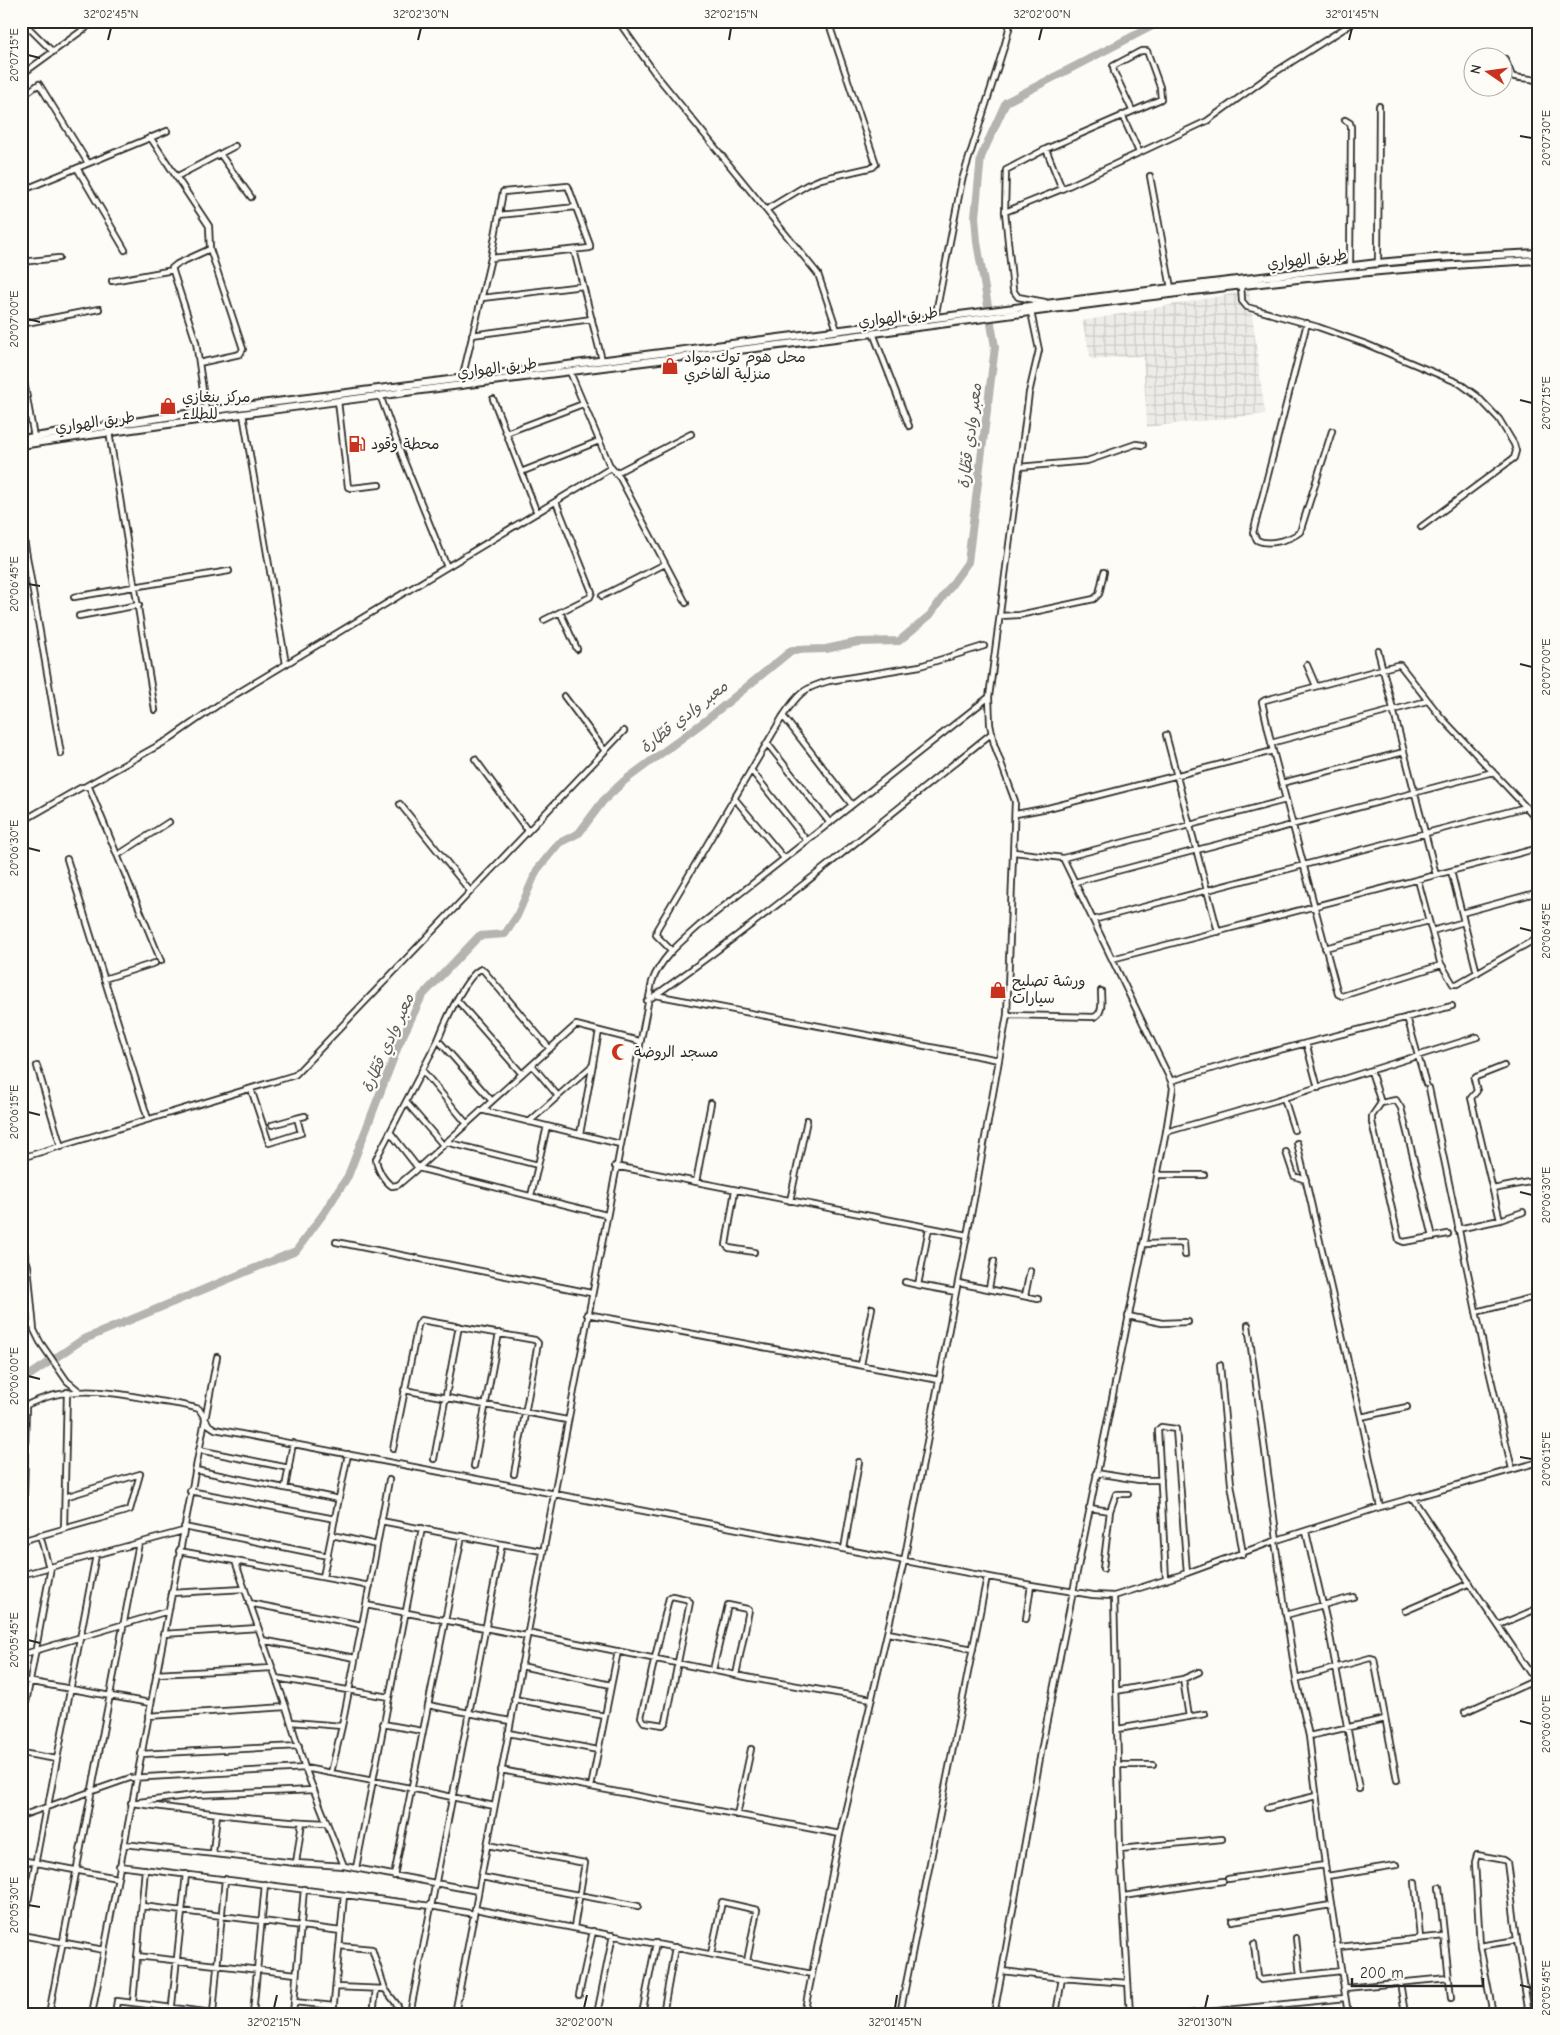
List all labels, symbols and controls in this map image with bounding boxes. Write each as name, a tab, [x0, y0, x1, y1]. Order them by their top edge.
text: 32°02'45"N	[84, 7, 138, 21]
text: 32°02'30"N	[393, 7, 449, 21]
text: 32°02'15"N	[704, 7, 758, 21]
text: 32°02'00"N	[1013, 7, 1071, 21]
text: 32°01'45"N	[1325, 7, 1379, 21]
text: 20°07'15"E	[7, 28, 21, 82]
north arrow	[1462, 48, 1512, 98]
text: N	[1467, 63, 1485, 76]
text: 20°07'30"E	[1539, 110, 1553, 166]
street label: طريق الهواري	[1266, 245, 1348, 275]
text: 20°07'00"E	[7, 290, 21, 348]
street label: طريق الهواري	[857, 303, 939, 333]
place label: محل هوم توك مواد منزلية الفاخري	[684, 348, 806, 385]
street label: طريق الهواري	[456, 354, 538, 384]
shop icon: محل هوم توك مواد منزلية الفاخري	[660, 356, 680, 376]
text: 20°07'15"E	[1539, 376, 1553, 430]
water label: معبر وادي قطّارة	[955, 382, 987, 490]
place label: مركز بنغازي للطلاء	[182, 388, 251, 423]
shop icon: مركز بنغازي للطلاء	[158, 396, 178, 416]
street label: طريق الهواري	[54, 407, 136, 438]
fuel station icon: محطة وقود	[347, 434, 367, 454]
place label: محطة وقود	[371, 435, 440, 453]
text: 20°06'45"E	[7, 556, 21, 612]
text: 20°07'00"E	[1539, 638, 1553, 696]
water label: معبر وادي قطّارة	[637, 677, 733, 758]
text: 20°06'30"E	[7, 820, 21, 876]
text: 20°06'45"E	[1539, 903, 1553, 959]
place label: ورشة تصليح سيارات	[1012, 972, 1085, 1007]
shop icon: ورشة تصليح سيارات	[988, 980, 1008, 1000]
water label: معبر وادي قطّارة	[358, 990, 420, 1096]
mosque icon: مسجد الروضة	[610, 1042, 630, 1062]
place label: مسجد الروضة	[634, 1043, 719, 1061]
text: 20°06'15"E	[7, 1085, 21, 1139]
text: 20°06'30"E	[1539, 1167, 1553, 1223]
text: 20°06'00"E	[7, 1347, 21, 1405]
text: 20°06'15"E	[1539, 1432, 1553, 1486]
text: 20°05'45"E	[7, 1612, 21, 1668]
text: 20°06'00"E	[1539, 1695, 1553, 1753]
text: 20°05'30"E	[7, 1877, 21, 1933]
scale bar	[1352, 1955, 1484, 1987]
text: 20°05'45"E	[1539, 1960, 1553, 2016]
text: 200 m	[1360, 1964, 1404, 1982]
text: 32°02'15"N	[247, 2015, 301, 2029]
text: 32°02'00"N	[555, 2015, 613, 2029]
text: 32°01'45"N	[868, 2015, 922, 2029]
text: 32°01'30"N	[1178, 2015, 1232, 2029]

